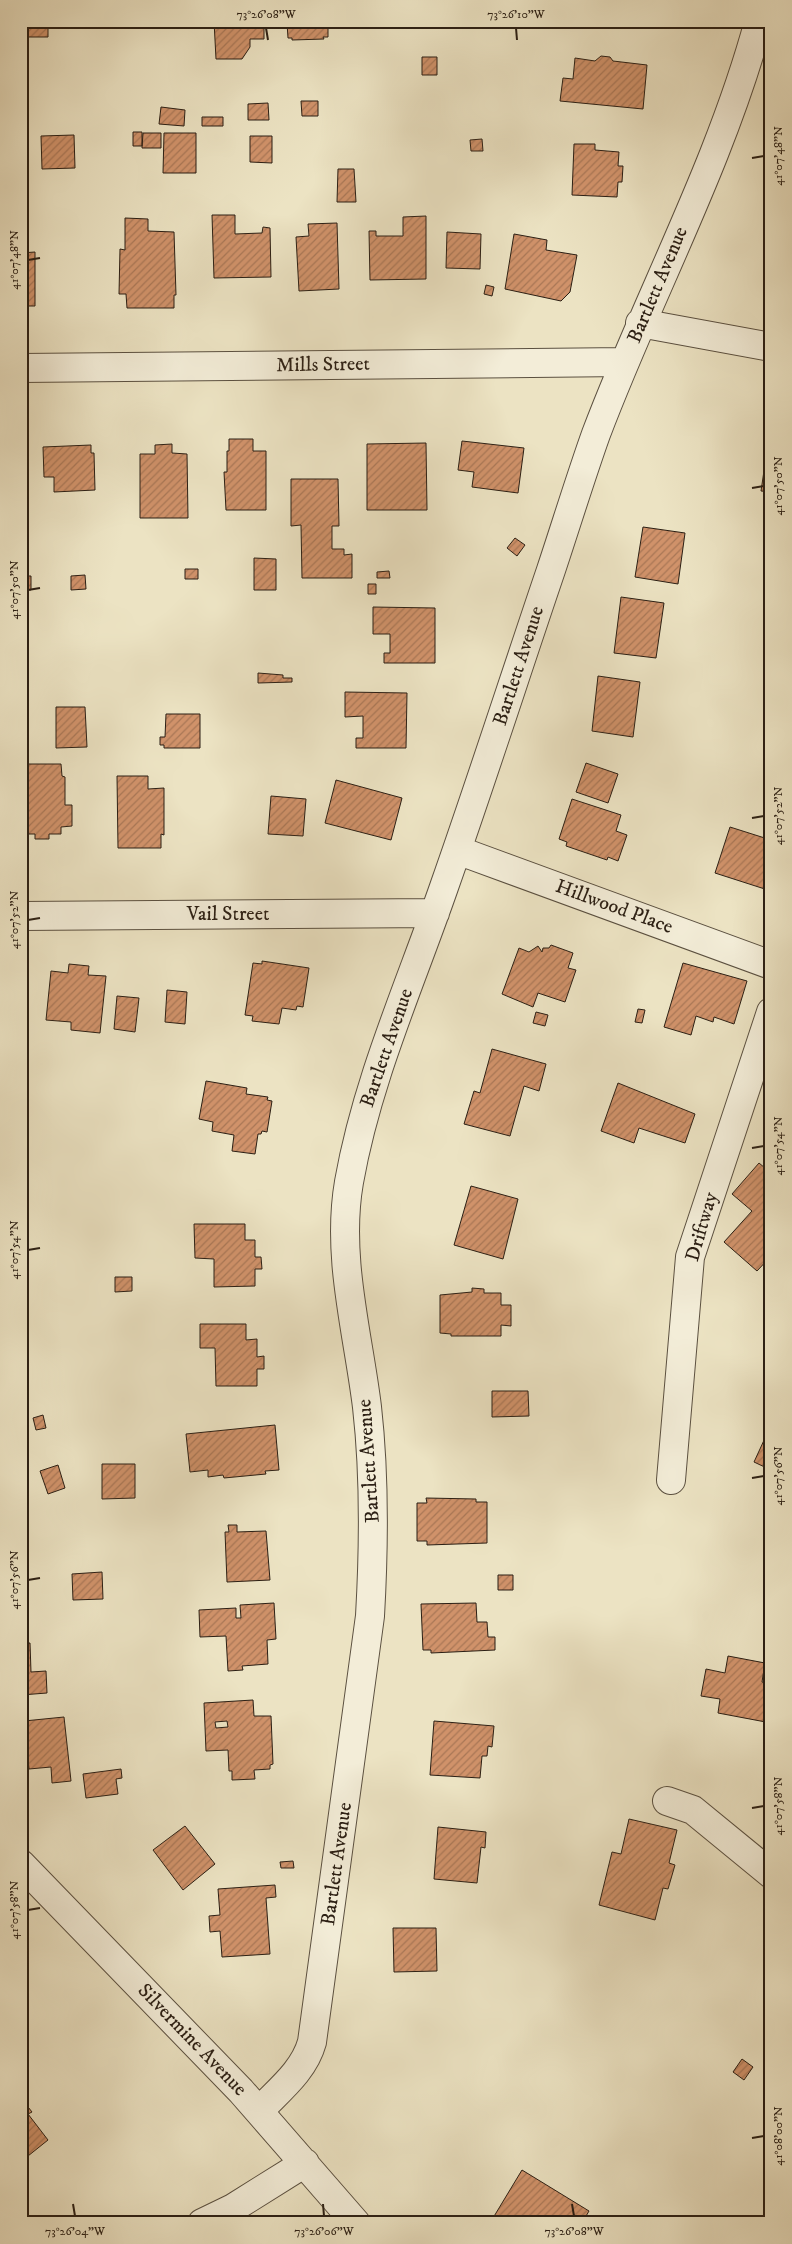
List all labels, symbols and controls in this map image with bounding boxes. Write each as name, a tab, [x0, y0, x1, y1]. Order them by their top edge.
text: 73°26'08"W	[236, 7, 297, 22]
text: 73°26'10"W	[487, 7, 546, 22]
text: 41°07'48"N	[771, 126, 786, 186]
street label: Bartlett Avenue	[622, 223, 694, 347]
text: 41°07'48"N	[7, 230, 22, 290]
street label: Mills Street	[276, 352, 370, 378]
text: 41°07'50"N	[771, 456, 786, 516]
text: 41°07'50"N	[7, 560, 22, 620]
street label: Bartlett Avenue	[488, 603, 550, 729]
text: 41°07'52"N	[771, 787, 786, 845]
street label: Hillwood Place	[552, 874, 676, 940]
text: 41°07'52"N	[7, 891, 22, 949]
street label: Vail Street	[186, 902, 269, 927]
street label: Bartlett Avenue	[355, 985, 419, 1111]
text: 41°07'54"N	[771, 1116, 786, 1176]
street label: Driftway	[680, 1189, 724, 1265]
text: 41°07'54"N	[7, 1220, 22, 1280]
street label: Bartlett Avenue	[352, 1398, 386, 1524]
text: 41°07'56"N	[771, 1446, 786, 1506]
text: 41°07'56"N	[7, 1550, 22, 1610]
text: 41°07'58"N	[771, 1776, 786, 1835]
street label: Bartlett Avenue	[316, 1801, 358, 1927]
text: 41°07'58"N	[7, 1880, 22, 1939]
street label: Silvermine Avenue	[132, 1979, 252, 2101]
text: 41°08'00"N	[771, 2106, 786, 2166]
text: 73°26'04"W	[45, 2224, 106, 2239]
text: 73°26'06"W	[294, 2224, 355, 2239]
text: 73°26'08"W	[544, 2224, 605, 2239]

